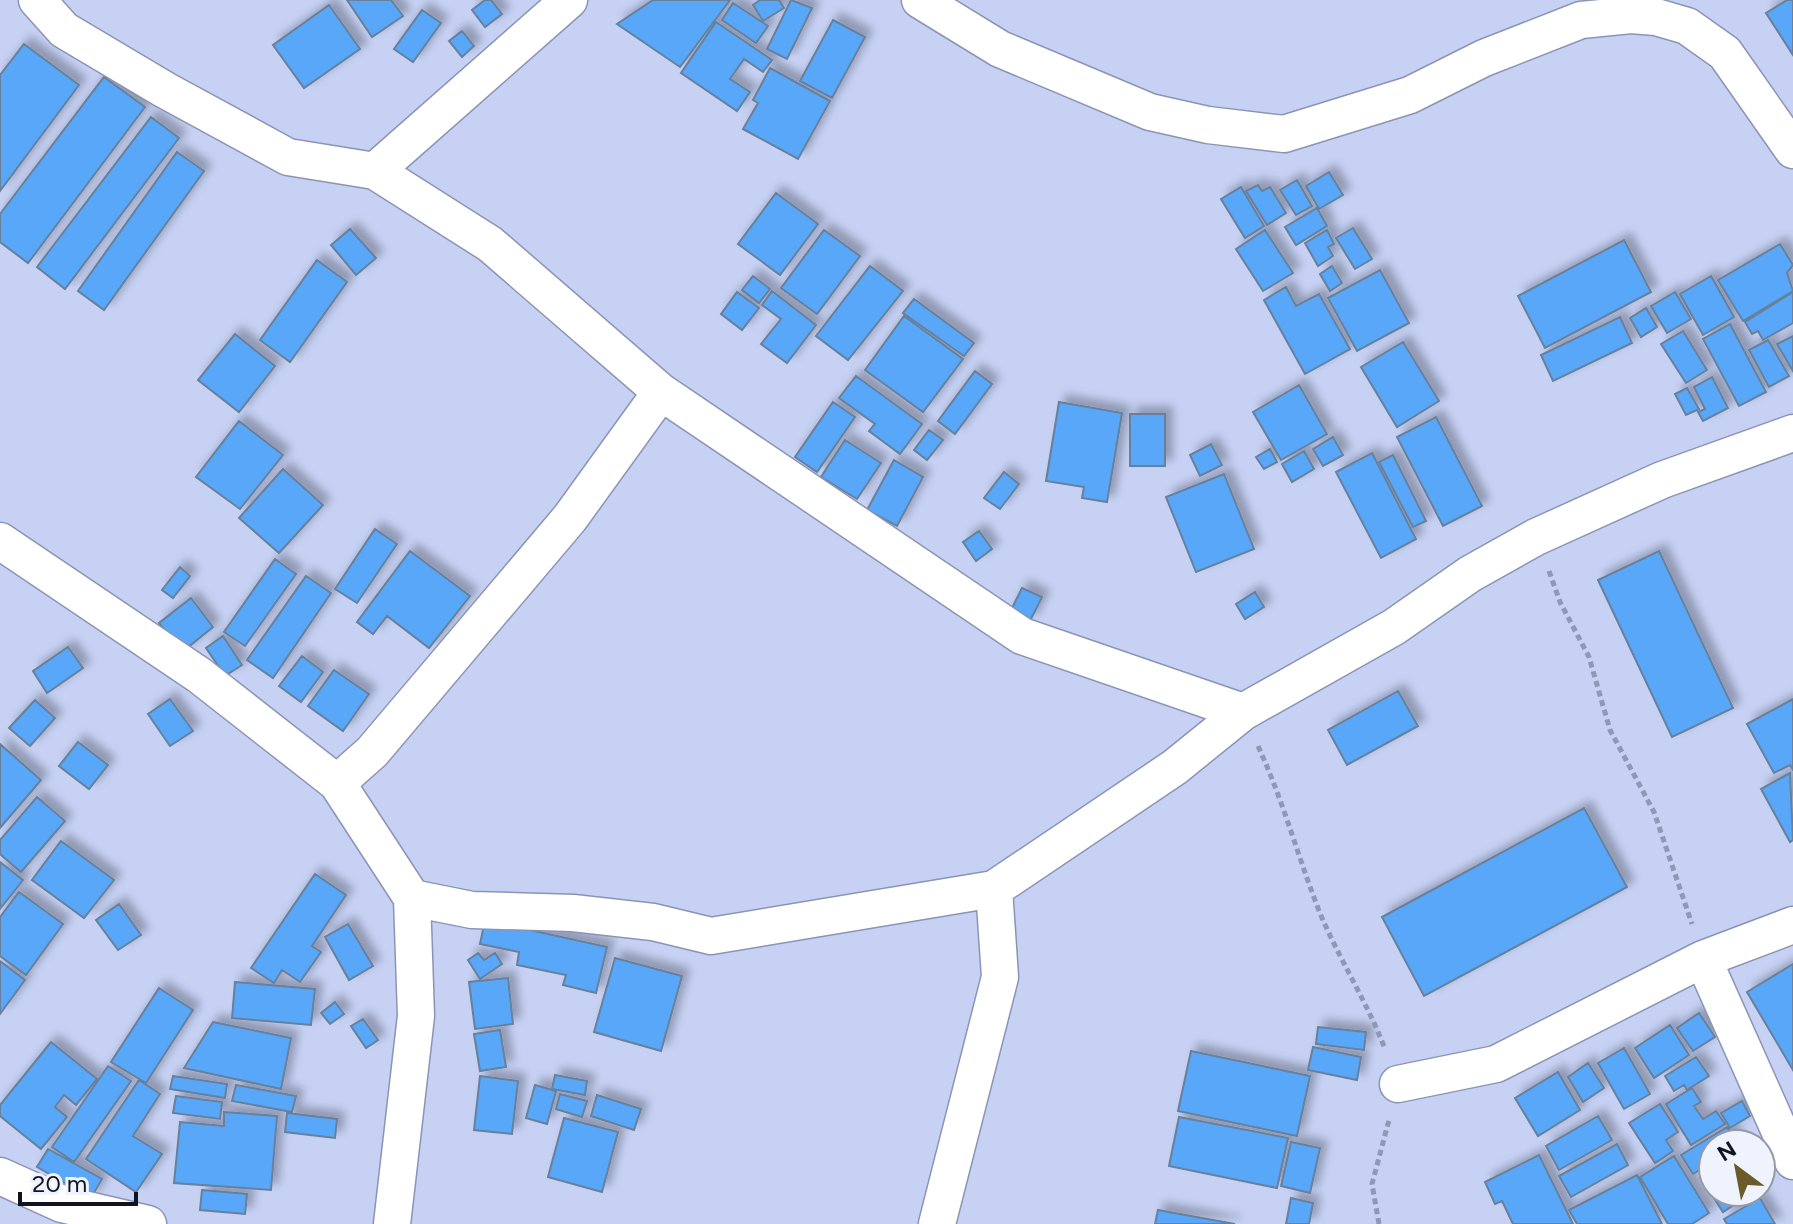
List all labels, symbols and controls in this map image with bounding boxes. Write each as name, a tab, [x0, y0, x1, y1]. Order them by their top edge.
north arrow	[1697, 1128, 1777, 1208]
text: N	[1712, 1136, 1741, 1167]
scale bar	[20, 1156, 136, 1206]
text: 20 m	[32, 1169, 87, 1198]

